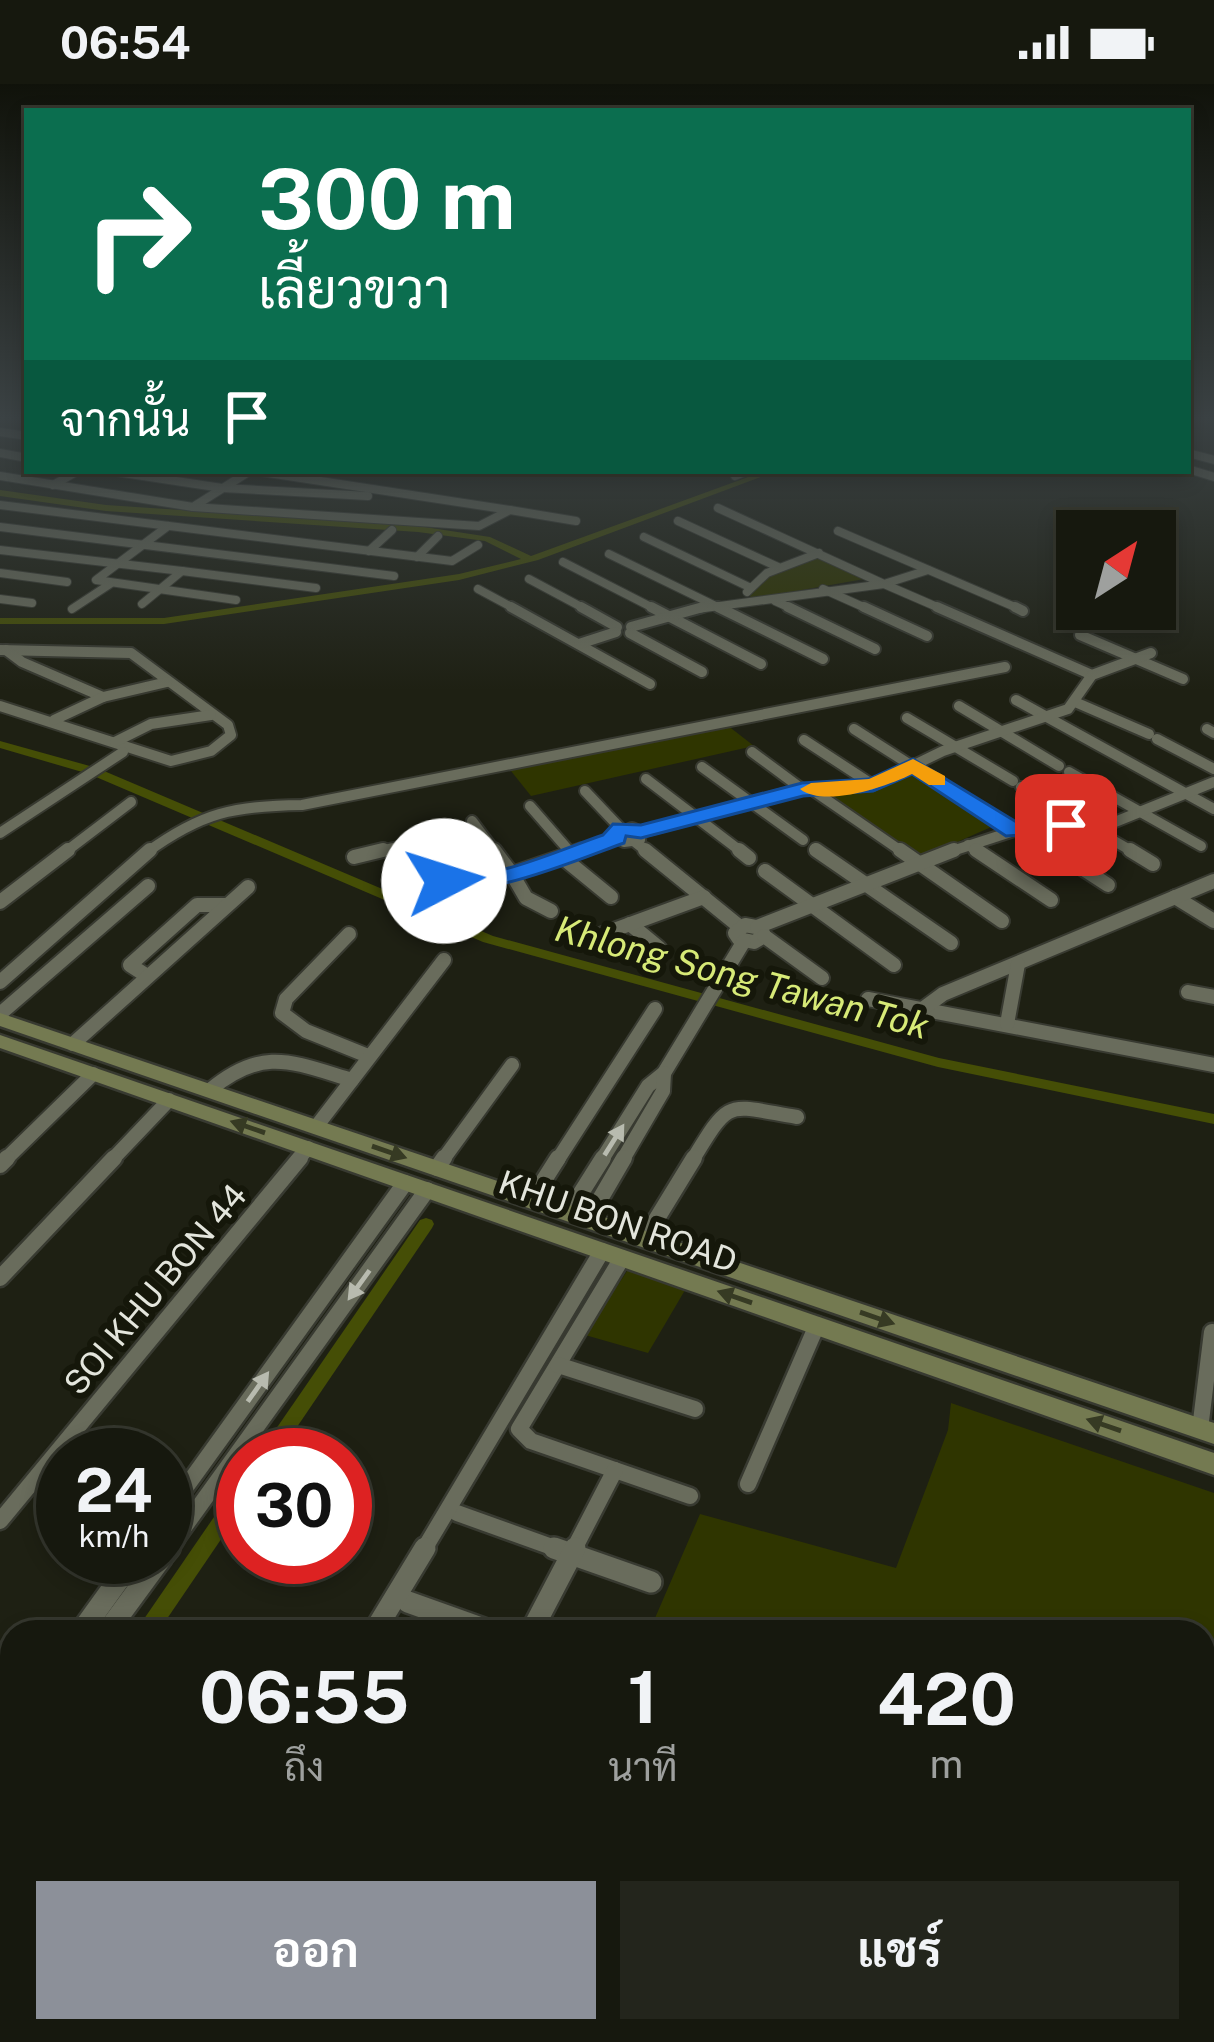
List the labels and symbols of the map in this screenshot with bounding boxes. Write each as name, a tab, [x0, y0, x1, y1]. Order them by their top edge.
north arrow	[1056, 510, 1176, 630]
pin	[1015, 774, 1117, 876]
position arrow	[381, 818, 507, 944]
water label: Khlong Song Tawan Tok	[551, 907, 934, 1047]
one-way arrow	[229, 1117, 266, 1136]
one-way arrow	[602, 1124, 624, 1157]
one-way arrow	[371, 1143, 408, 1162]
street label: KHU BON ROAD	[494, 1162, 742, 1280]
street label: SOI KHU BON 44	[56, 1176, 254, 1402]
one-way arrow	[347, 1269, 371, 1301]
one-way arrow	[717, 1287, 753, 1305]
one-way arrow	[860, 1309, 896, 1328]
one-way arrow	[246, 1371, 269, 1403]
one-way arrow	[1085, 1415, 1121, 1433]
speed limit sign: 30	[216, 1428, 372, 1584]

